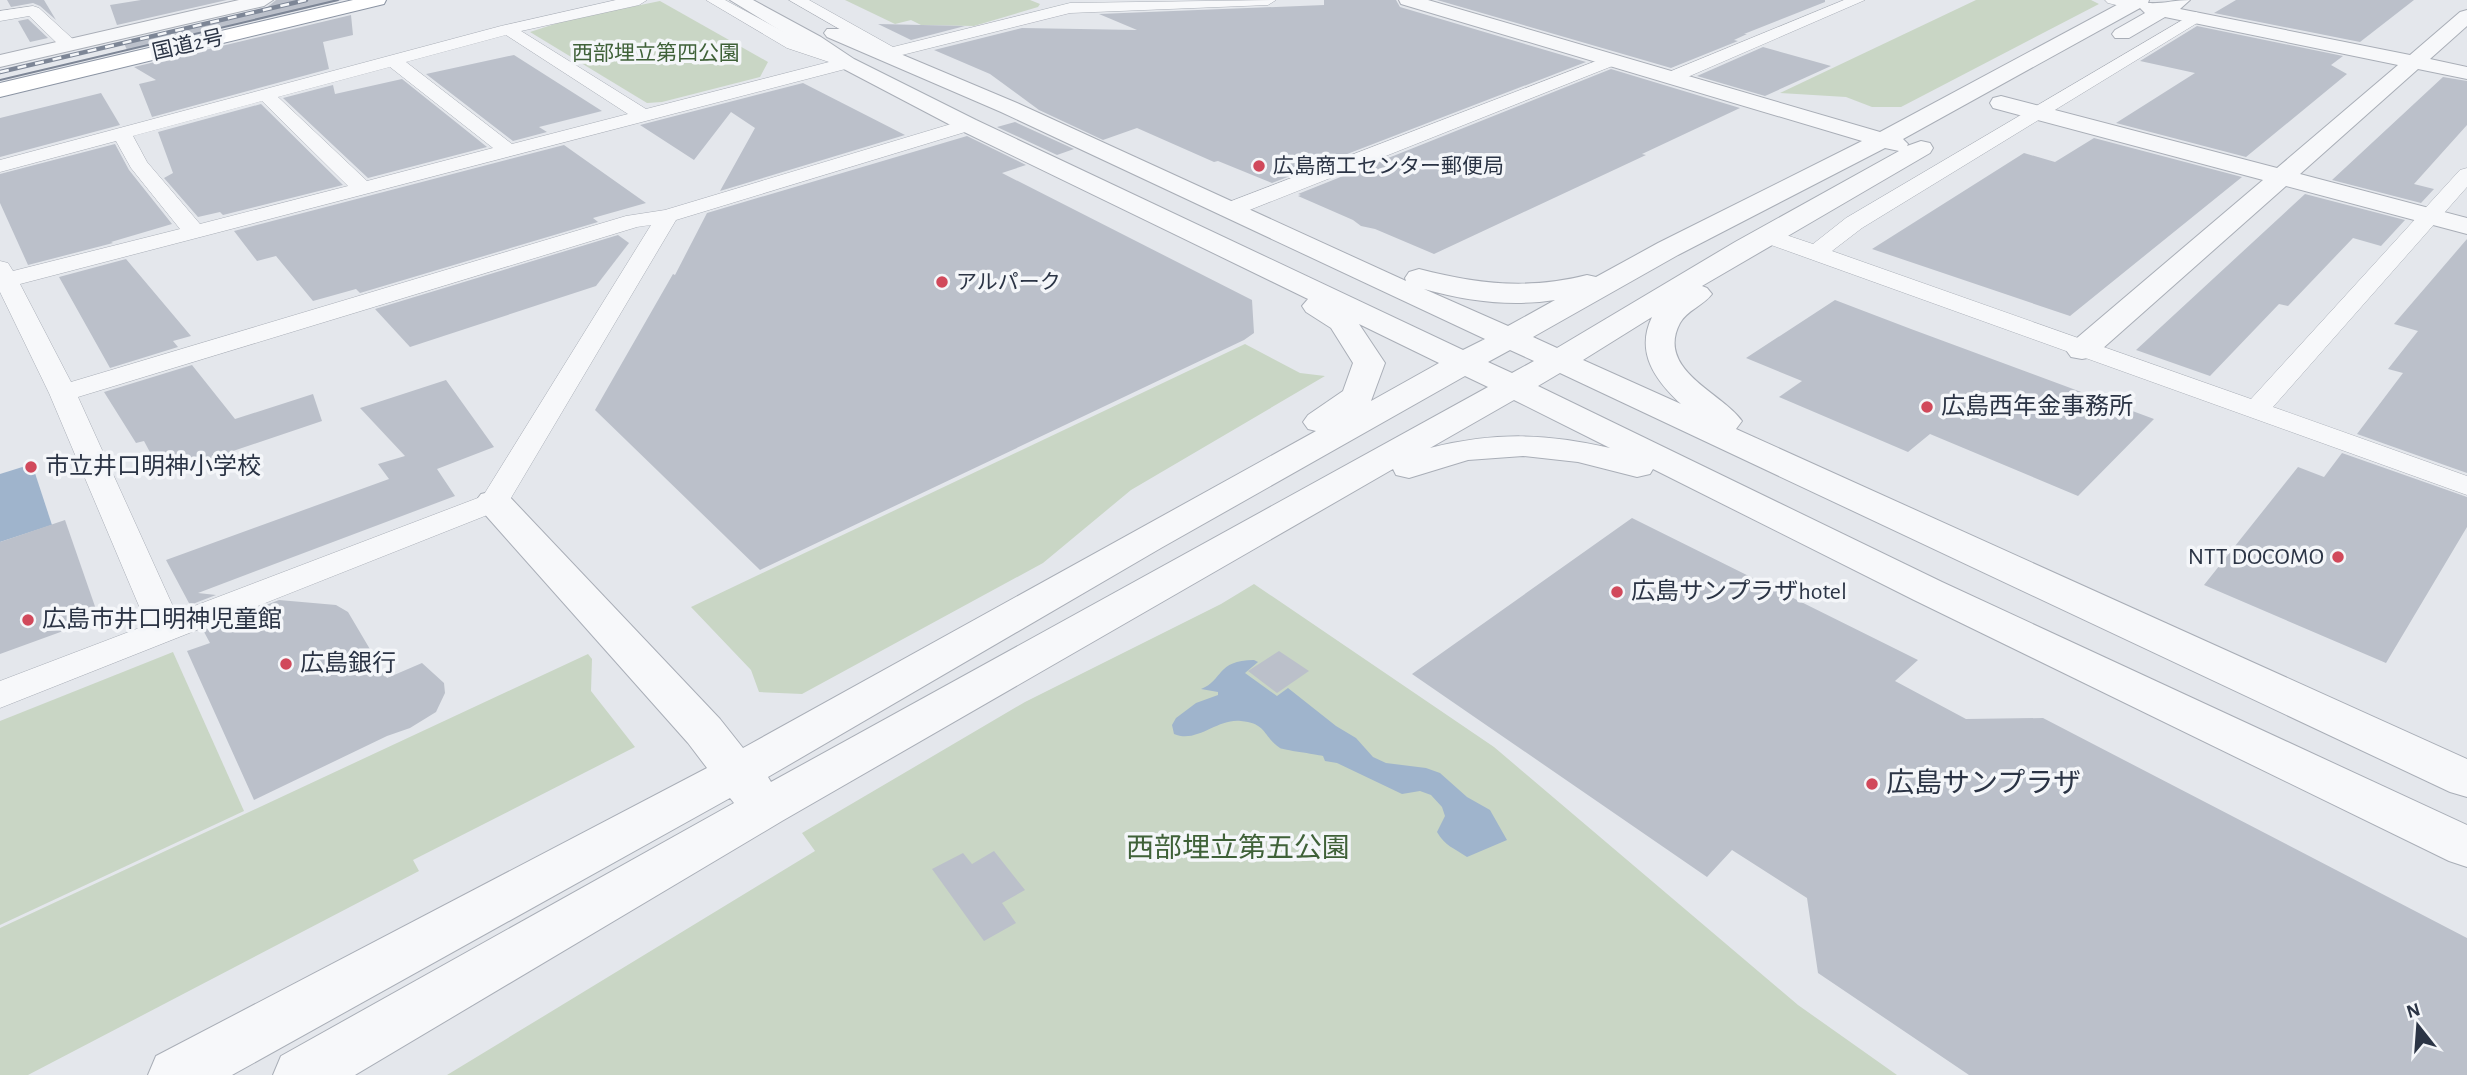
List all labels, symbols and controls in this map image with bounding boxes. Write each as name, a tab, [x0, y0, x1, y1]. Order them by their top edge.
street label: 国道2号	[150, 26, 226, 63]
park label: 西部埋立第四公園	[572, 42, 740, 64]
place label: 広島商工センター郵便局	[1273, 155, 1504, 177]
marker: 広島商工センター郵便局	[1251, 158, 1267, 174]
place label: アルパーク	[956, 271, 1061, 293]
marker: アルパーク	[934, 274, 950, 290]
place label: 広島西年金事務所	[1941, 393, 2133, 419]
marker: 広島西年金事務所	[1919, 399, 1935, 415]
place label: 市立井口明神小学校	[45, 453, 261, 479]
marker: 市立井口明神小学校	[23, 459, 39, 475]
place label: NTT DOCOMO	[2188, 545, 2324, 569]
marker: NTT DOCOMO	[2330, 549, 2346, 565]
place label: 広島サンプラザhotel	[1631, 578, 1847, 604]
marker: 広島サンプラザhotel	[1609, 584, 1625, 600]
place label: 広島市井口明神児童館	[42, 606, 282, 632]
marker: 広島市井口明神児童館	[20, 612, 36, 628]
place label: 広島銀行	[300, 650, 396, 676]
marker: 広島銀行	[278, 656, 294, 672]
place label: 広島サンプラザ	[1886, 768, 2081, 798]
marker: 広島サンプラザ	[1864, 776, 1880, 792]
park label: 西部埋立第五公園	[1126, 833, 1350, 863]
north arrow	[2383, 991, 2453, 1061]
text: N	[2404, 1000, 2423, 1022]

